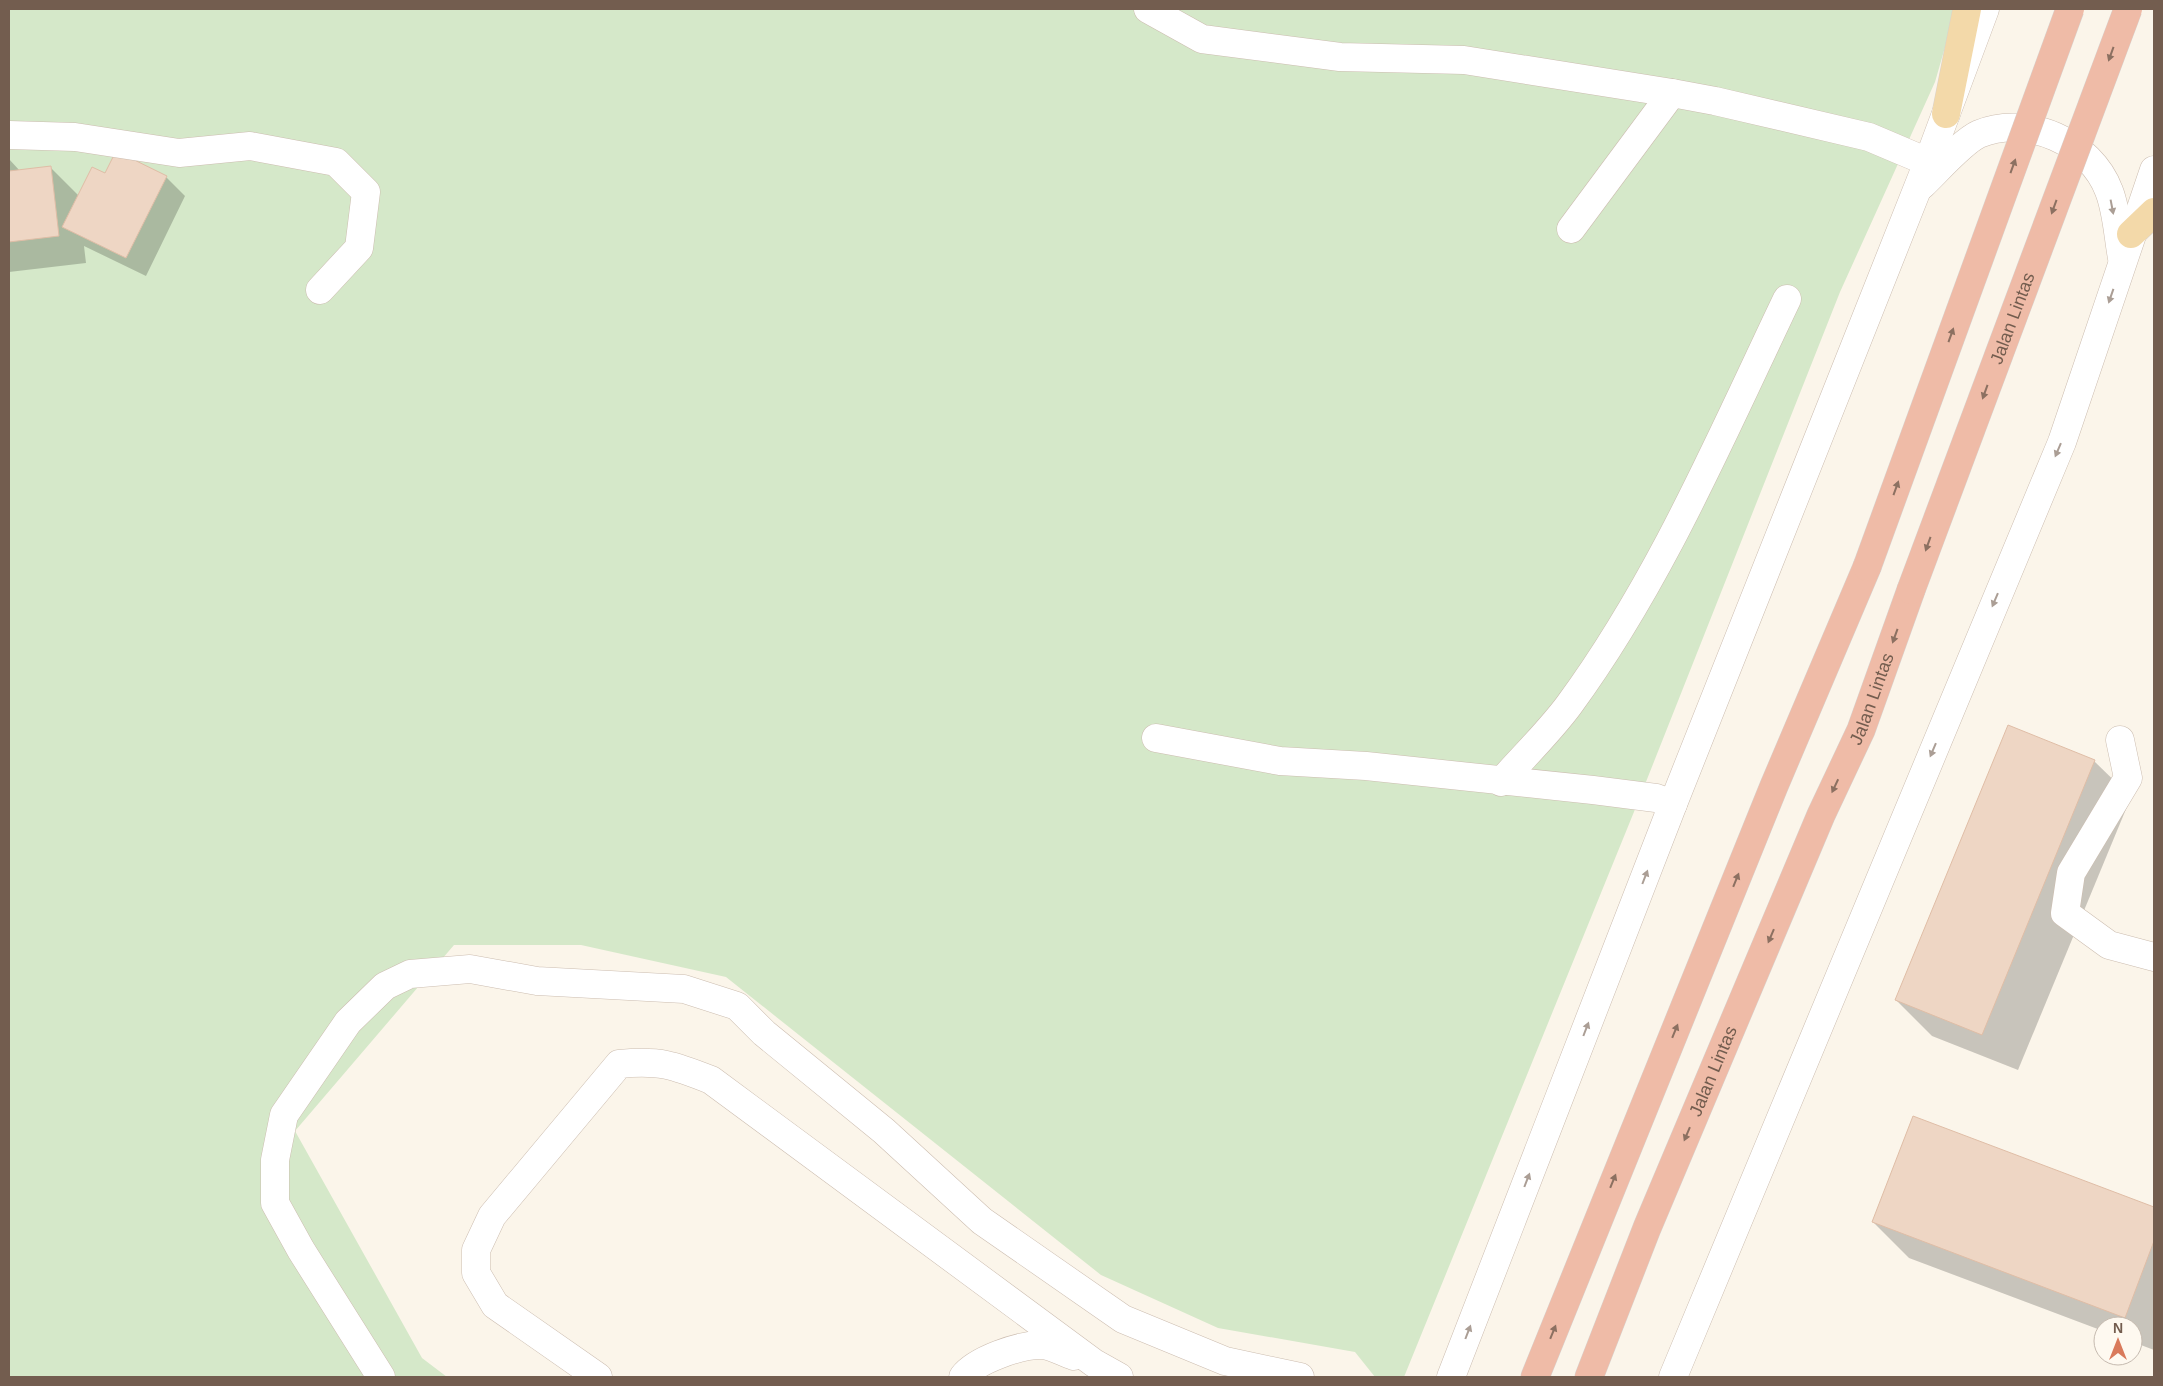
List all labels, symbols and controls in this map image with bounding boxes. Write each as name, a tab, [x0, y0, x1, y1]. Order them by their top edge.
one-way arrow	[2107, 47, 2114, 62]
one-way arrow	[2009, 158, 2017, 173]
one-way arrow	[2050, 199, 2057, 214]
one-way arrow	[2108, 199, 2116, 214]
street label: Jalan Lintas	[1986, 270, 2039, 367]
one-way arrow	[2106, 289, 2114, 304]
one-way arrow	[1947, 327, 1955, 342]
one-way arrow	[1981, 385, 1989, 400]
one-way arrow	[2054, 443, 2062, 458]
one-way arrow	[1892, 480, 1900, 495]
one-way arrow	[1924, 537, 1932, 552]
one-way arrow	[1991, 593, 1999, 607]
one-way arrow	[1891, 628, 1898, 643]
street label: Jalan Lintas	[1846, 650, 1898, 748]
one-way arrow	[1928, 743, 1936, 757]
one-way arrow	[1831, 779, 1839, 793]
one-way arrow	[1642, 870, 1649, 885]
one-way arrow	[1732, 872, 1740, 887]
one-way arrow	[1767, 929, 1775, 944]
one-way arrow	[1582, 1021, 1590, 1036]
street label: Jalan Lintas	[1685, 1023, 1741, 1119]
one-way arrow	[1671, 1024, 1679, 1038]
one-way arrow	[1683, 1127, 1691, 1141]
one-way arrow	[1524, 1173, 1531, 1188]
one-way arrow	[1610, 1174, 1618, 1188]
north arrow	[2093, 1316, 2143, 1366]
text: N	[2113, 1320, 2123, 1336]
one-way arrow	[1465, 1325, 1473, 1339]
one-way arrow	[1549, 1325, 1557, 1339]

